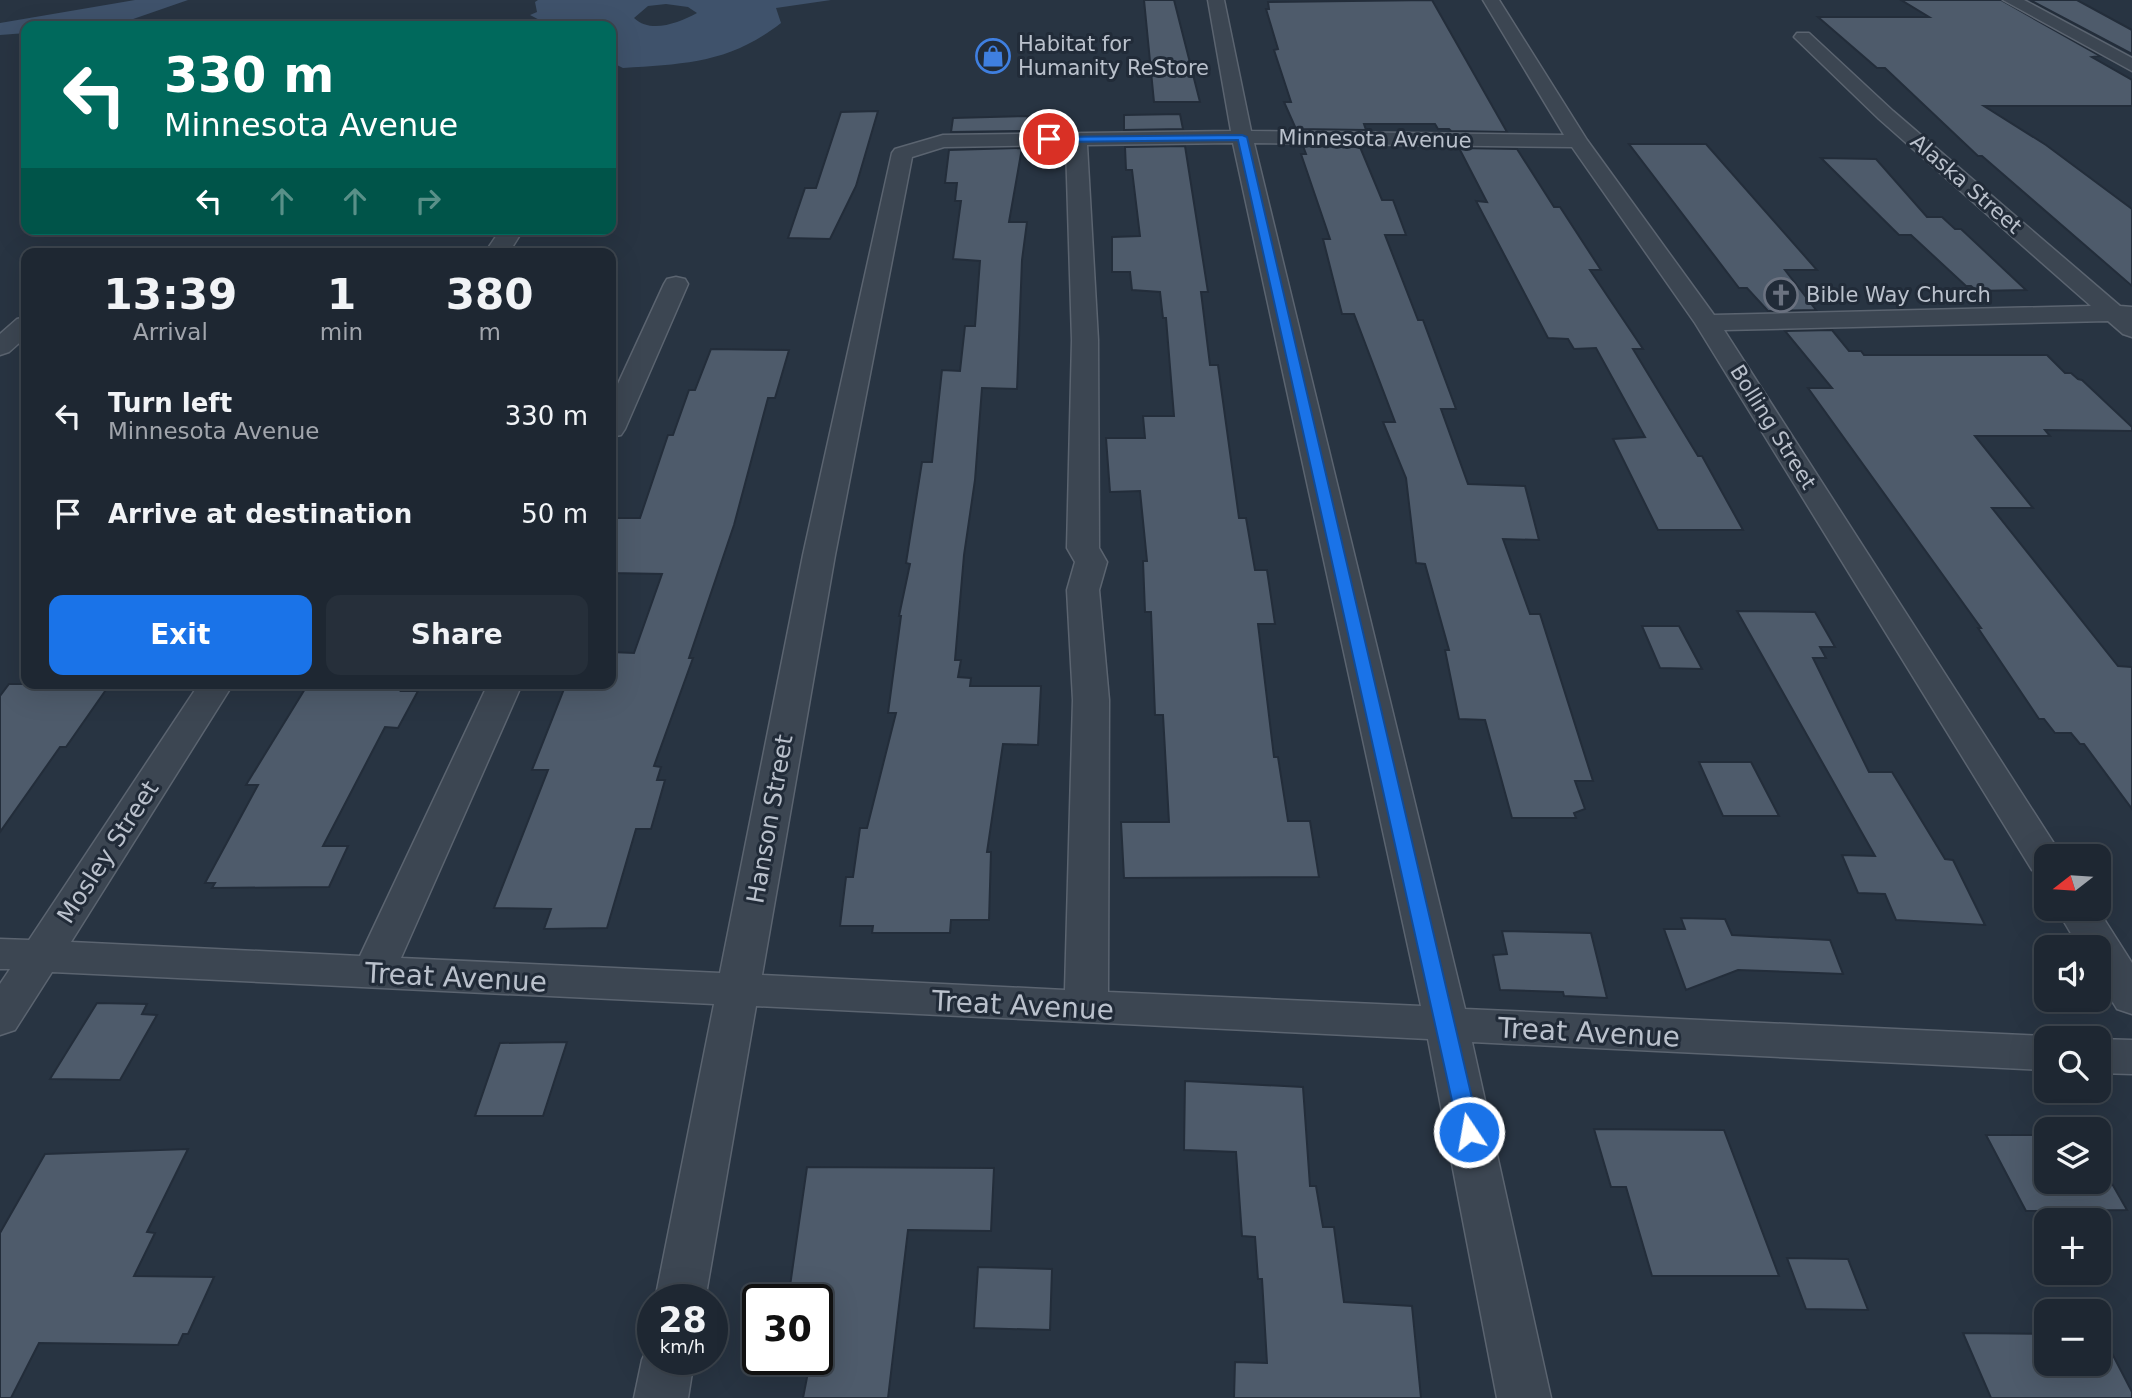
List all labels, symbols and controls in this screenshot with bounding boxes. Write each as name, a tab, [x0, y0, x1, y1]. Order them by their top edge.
place label: Habitat for Humanity ReStore	[1018, 32, 1209, 80]
shop icon: Habitat for Humanity ReStore	[974, 37, 1012, 75]
text: 330 m	[164, 47, 334, 104]
icon: left	[49, 49, 140, 140]
text: Minnesota Avenue	[164, 106, 458, 144]
pin	[1019, 109, 1079, 169]
icon: arrive	[1030, 120, 1068, 158]
street label: Minnesota Avenue	[1278, 125, 1472, 153]
street label: Alaska Street	[1906, 129, 2026, 239]
icon: left	[190, 182, 228, 220]
icon: ahead	[263, 182, 301, 220]
icon: ahead	[336, 182, 374, 220]
icon: right	[409, 182, 447, 220]
text: 13:39	[104, 270, 237, 319]
text: 1	[327, 270, 356, 319]
text: 380	[446, 270, 533, 319]
church icon: Bible Way Church	[1762, 276, 1800, 314]
place label: Bible Way Church	[1806, 283, 1991, 307]
text: Arrival	[133, 319, 208, 345]
text: min	[320, 319, 363, 345]
text: m	[478, 319, 501, 345]
street label: Bolling Street	[1725, 360, 1821, 494]
text: Turn left	[108, 388, 232, 418]
icon: left	[49, 397, 87, 435]
text: 330 m	[505, 401, 588, 431]
text: Minnesota Avenue	[108, 418, 319, 444]
icon: arrive	[49, 495, 87, 533]
text: Arrive at destination	[108, 499, 412, 529]
text: 50 m	[521, 499, 588, 529]
button: Exit	[49, 595, 312, 675]
button: Share	[326, 595, 588, 675]
street label: Hanson Street	[741, 732, 799, 906]
street label: Mosley Street	[52, 776, 164, 928]
north arrow	[2034, 844, 2110, 920]
map controls	[2034, 844, 2111, 1376]
button: sound	[2034, 935, 2111, 1012]
street label: Treat Avenue	[363, 956, 548, 999]
street label: Treat Avenue	[930, 984, 1115, 1027]
street label: Treat Avenue	[1496, 1011, 1681, 1054]
button: search	[2034, 1026, 2111, 1103]
position arrow	[1432, 1095, 1506, 1169]
button: layers	[2034, 1117, 2111, 1194]
button: +	[2034, 1208, 2111, 1285]
speed limit sign: 30	[742, 1284, 833, 1375]
button: −	[2034, 1299, 2111, 1376]
text: 28	[658, 1300, 707, 1340]
text: km/h	[660, 1336, 705, 1357]

